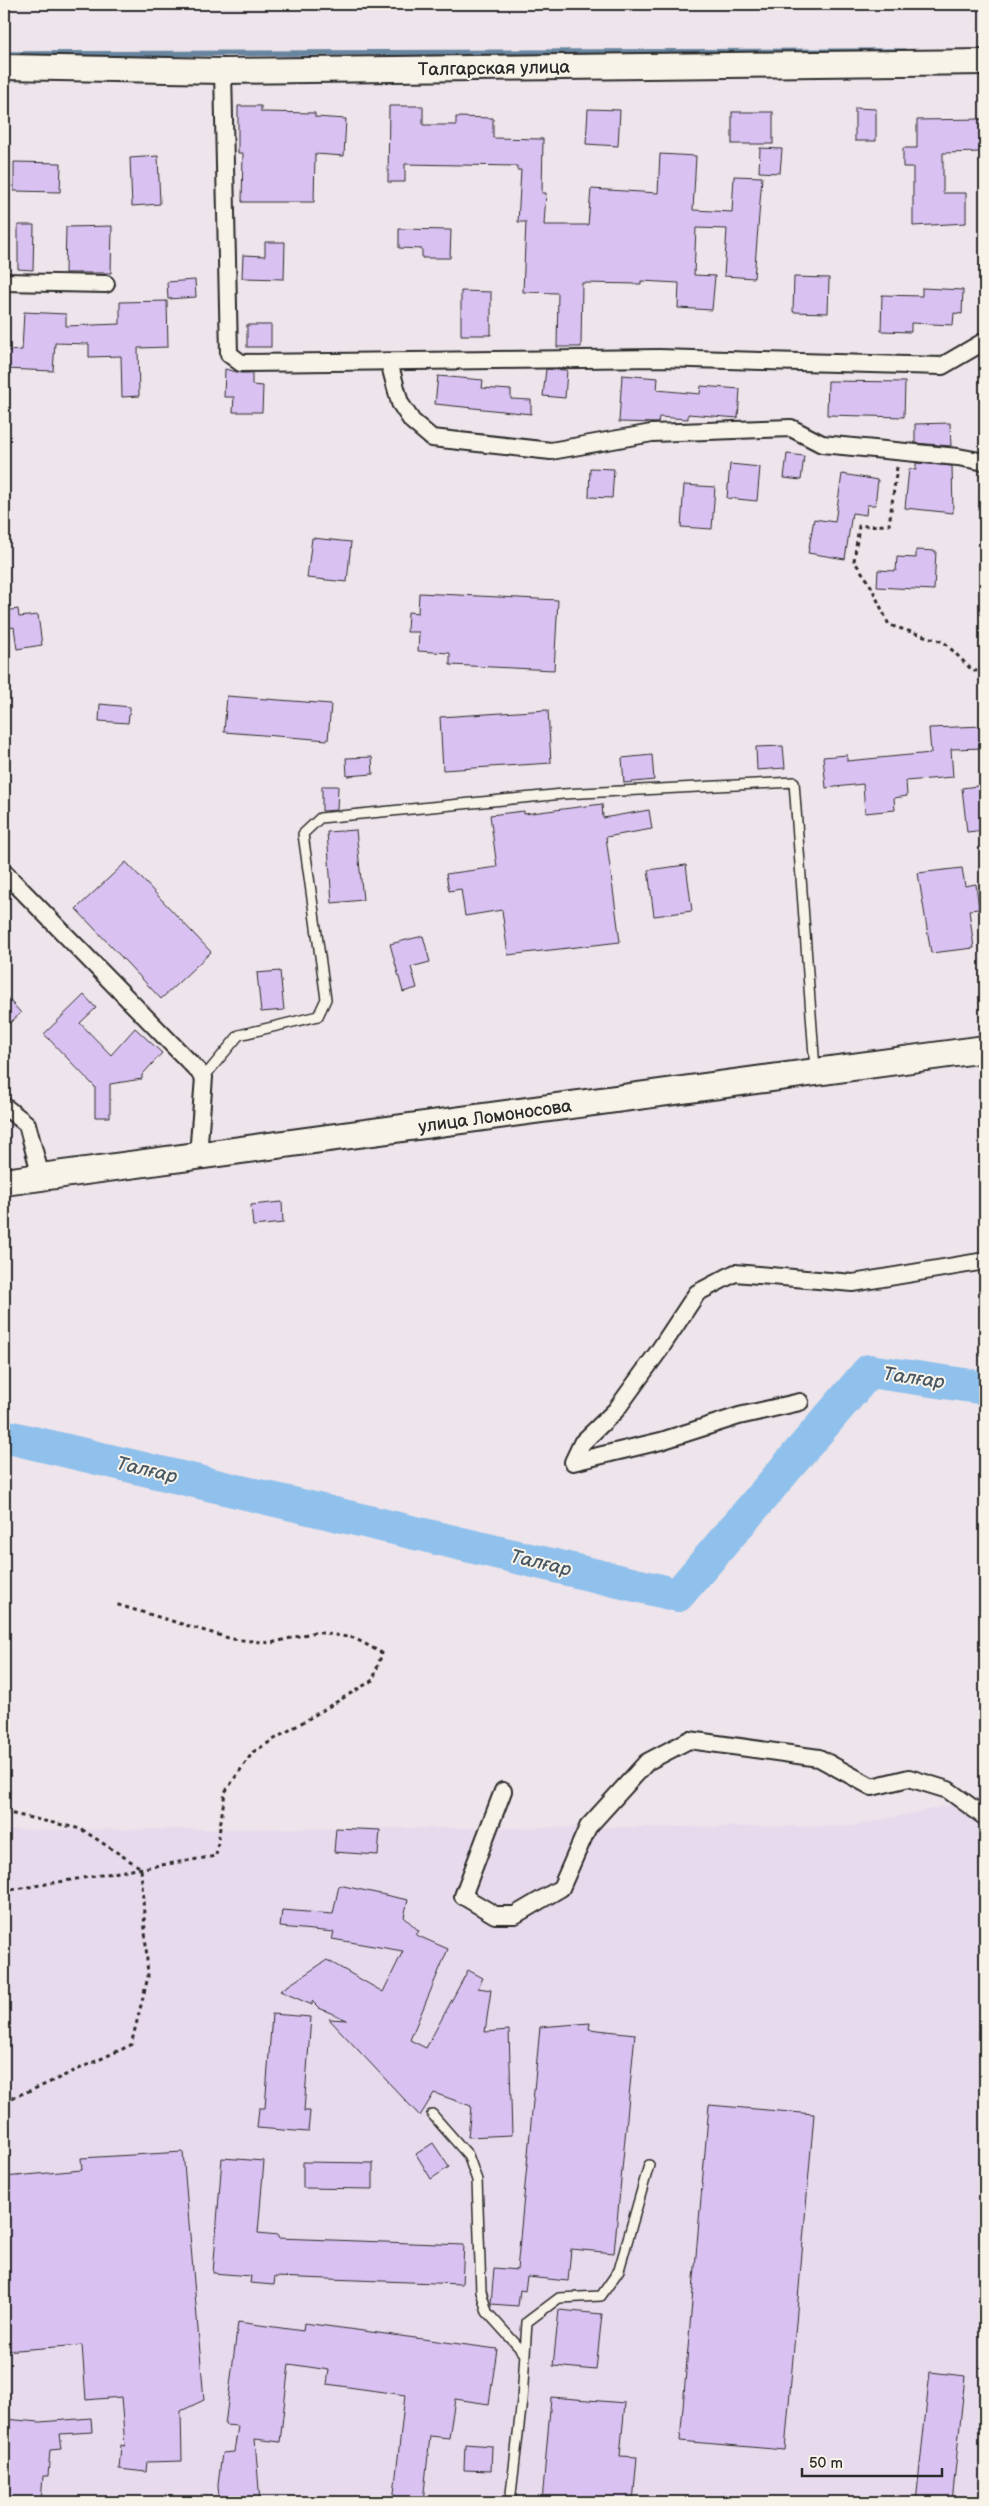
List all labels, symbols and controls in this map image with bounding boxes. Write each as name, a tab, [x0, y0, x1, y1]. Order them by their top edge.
street label: Талгарская улица	[418, 57, 571, 80]
street label: улица Ломоносова	[417, 1095, 573, 1138]
water label: Талғар	[882, 1363, 946, 1394]
water label: Талғар	[114, 1452, 180, 1489]
water label: Талғар	[508, 1545, 574, 1582]
scale bar	[802, 2446, 942, 2478]
text: 50 m	[809, 2454, 843, 2473]

